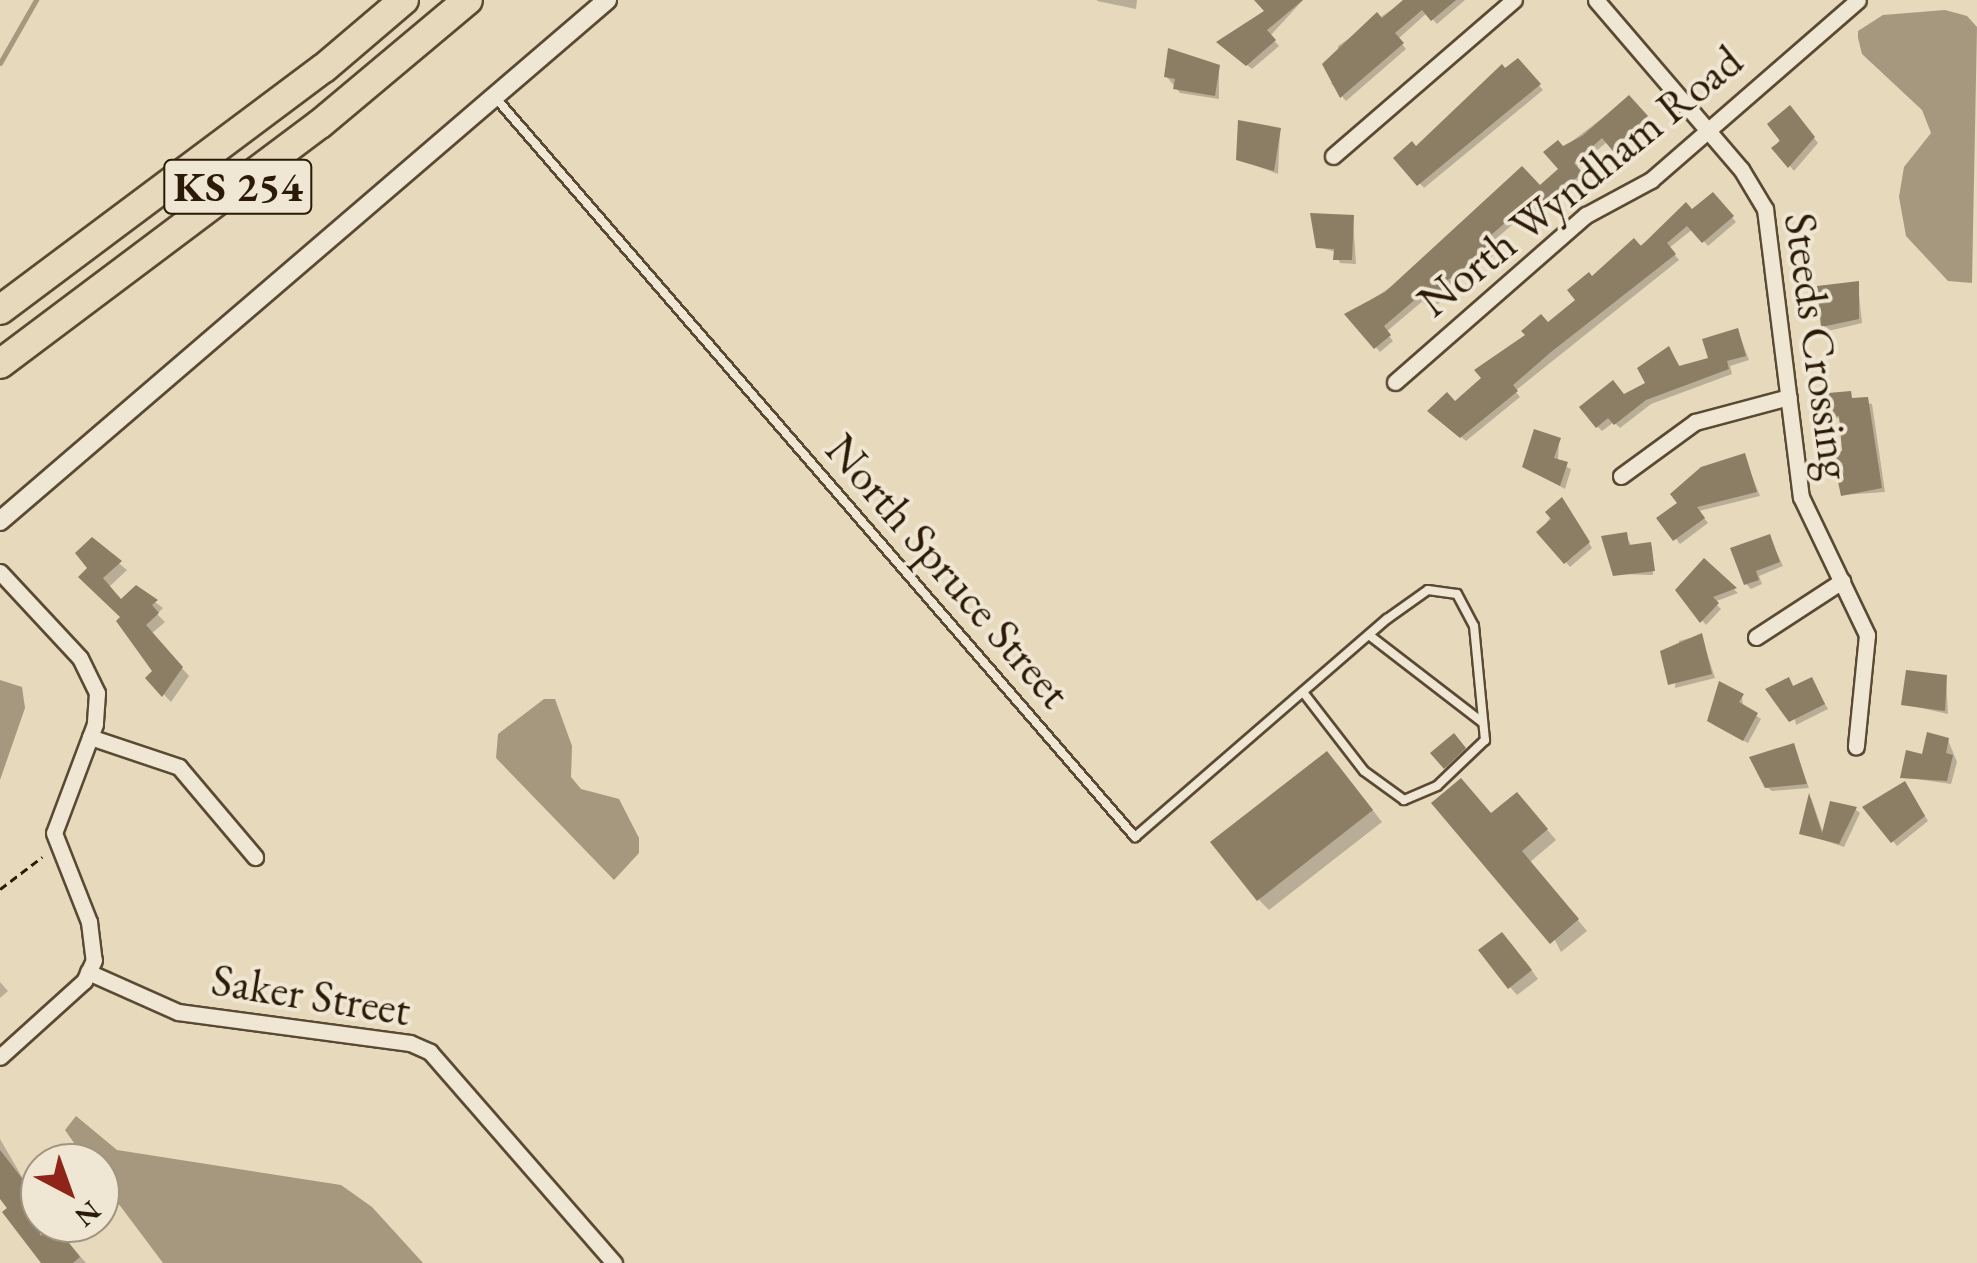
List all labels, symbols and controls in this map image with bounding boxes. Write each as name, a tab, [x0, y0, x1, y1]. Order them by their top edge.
street label: North Wyndham Road	[1407, 34, 1753, 328]
road number: KS 254	[163, 150, 313, 224]
street label: Steeds Crossing	[1773, 209, 1863, 483]
street label: North Spruce Street	[814, 423, 1082, 719]
street label: Saker Street	[208, 953, 414, 1037]
north arrow	[20, 1143, 120, 1243]
text: N	[68, 1193, 109, 1235]

